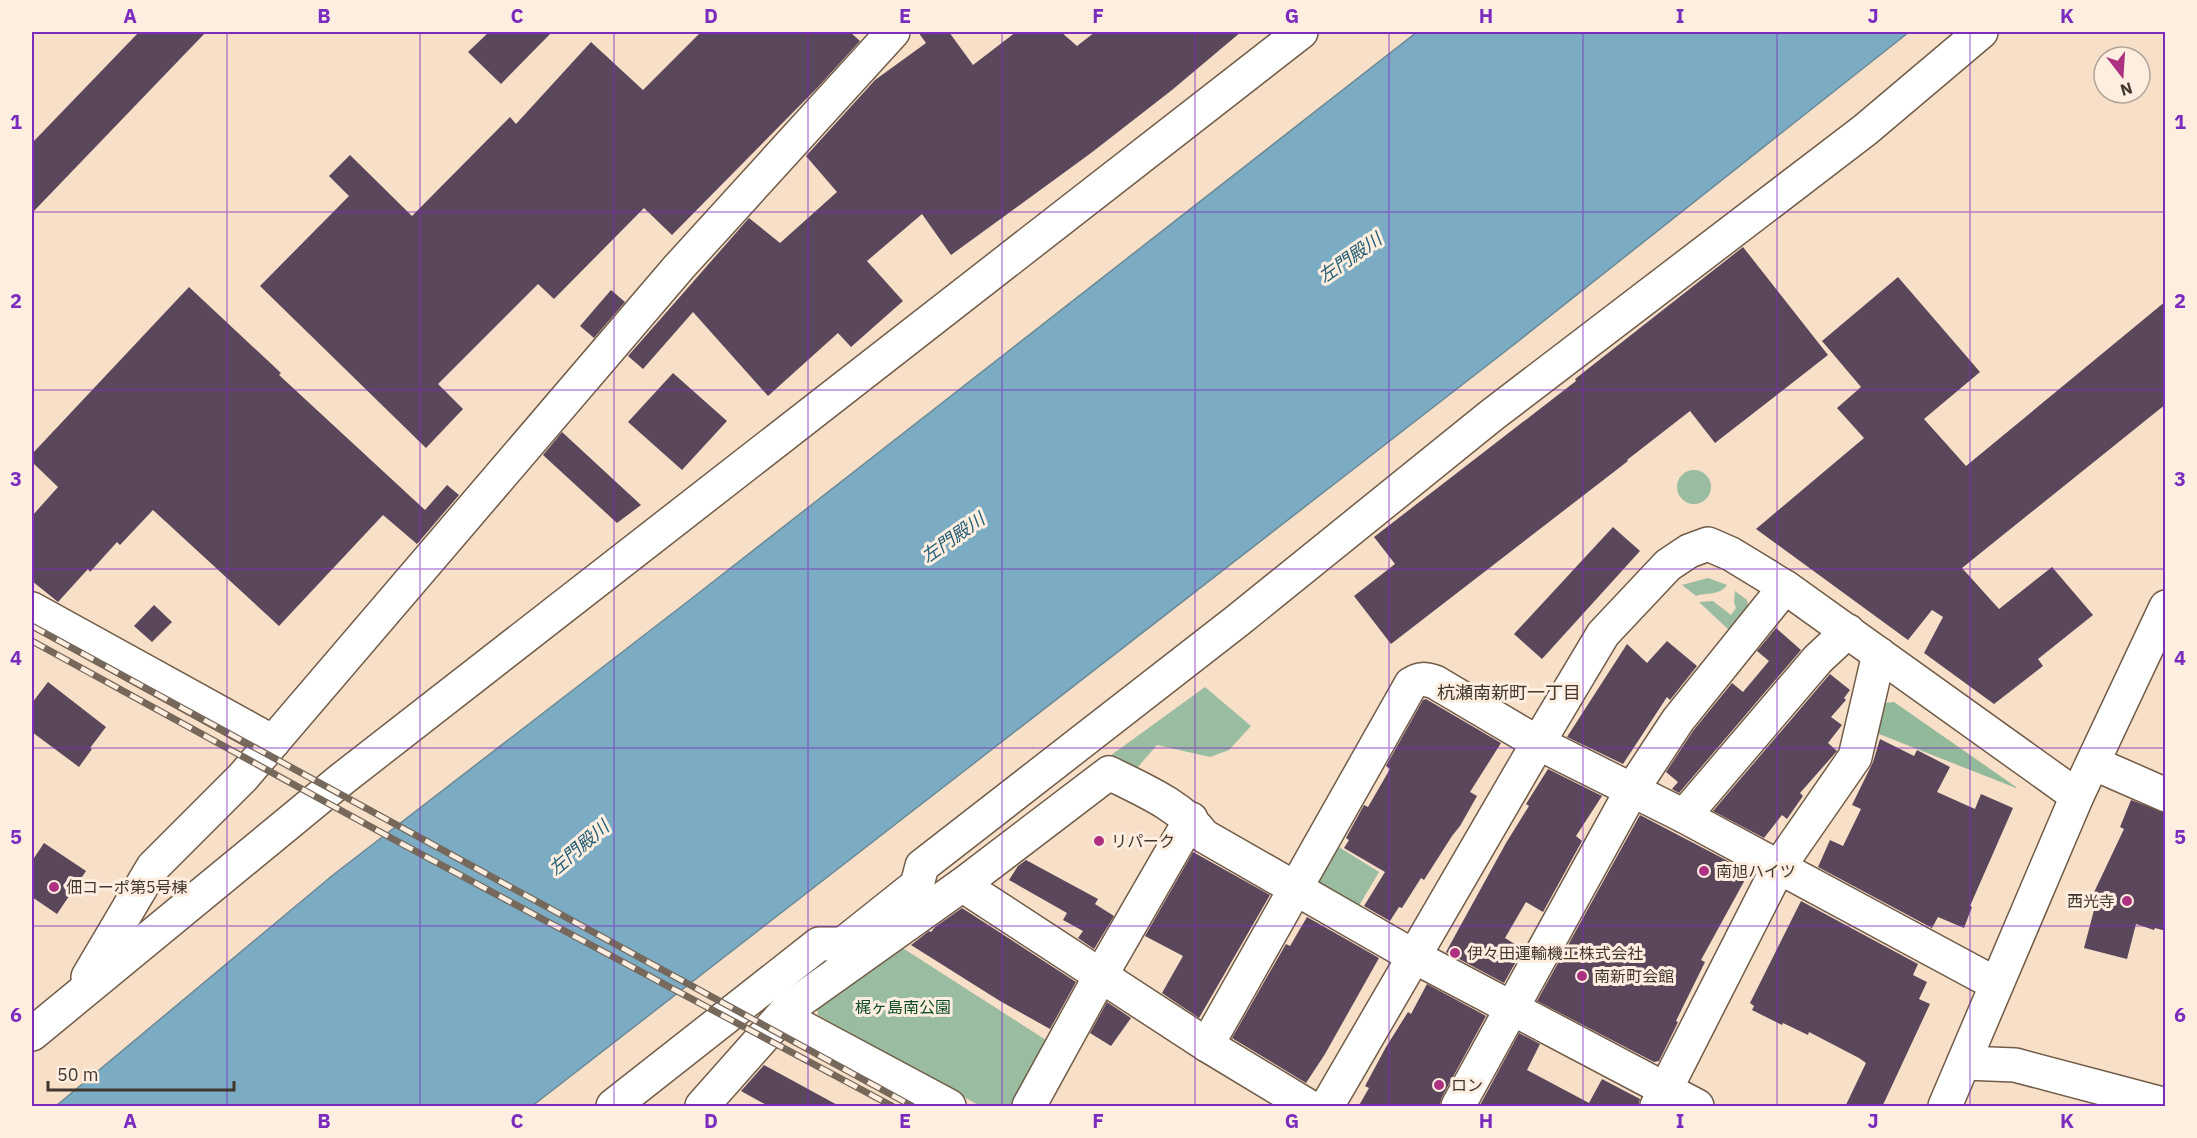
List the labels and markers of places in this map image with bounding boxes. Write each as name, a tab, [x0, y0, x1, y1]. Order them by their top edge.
place label: リパーク	[1111, 831, 1175, 851]
marker: リパーク	[1092, 834, 1106, 848]
place label: 南旭ハイツ	[1716, 861, 1796, 881]
marker: 南旭ハイツ	[1697, 864, 1711, 878]
place label: 佃コーポ第5号棟	[66, 877, 188, 897]
marker: 佃コーポ第5号棟	[47, 880, 61, 894]
place label: 西光寺	[2067, 891, 2115, 911]
marker: 西光寺	[2120, 894, 2134, 908]
place label: 伊々田運輸機工株式会社	[1467, 943, 1643, 963]
marker: 伊々田運輸機工株式会社	[1448, 946, 1462, 960]
place label: 南新町会館	[1594, 966, 1674, 986]
marker: 南新町会館	[1575, 969, 1589, 983]
place label: ロン	[1451, 1075, 1483, 1095]
marker: ロン	[1432, 1078, 1446, 1092]

